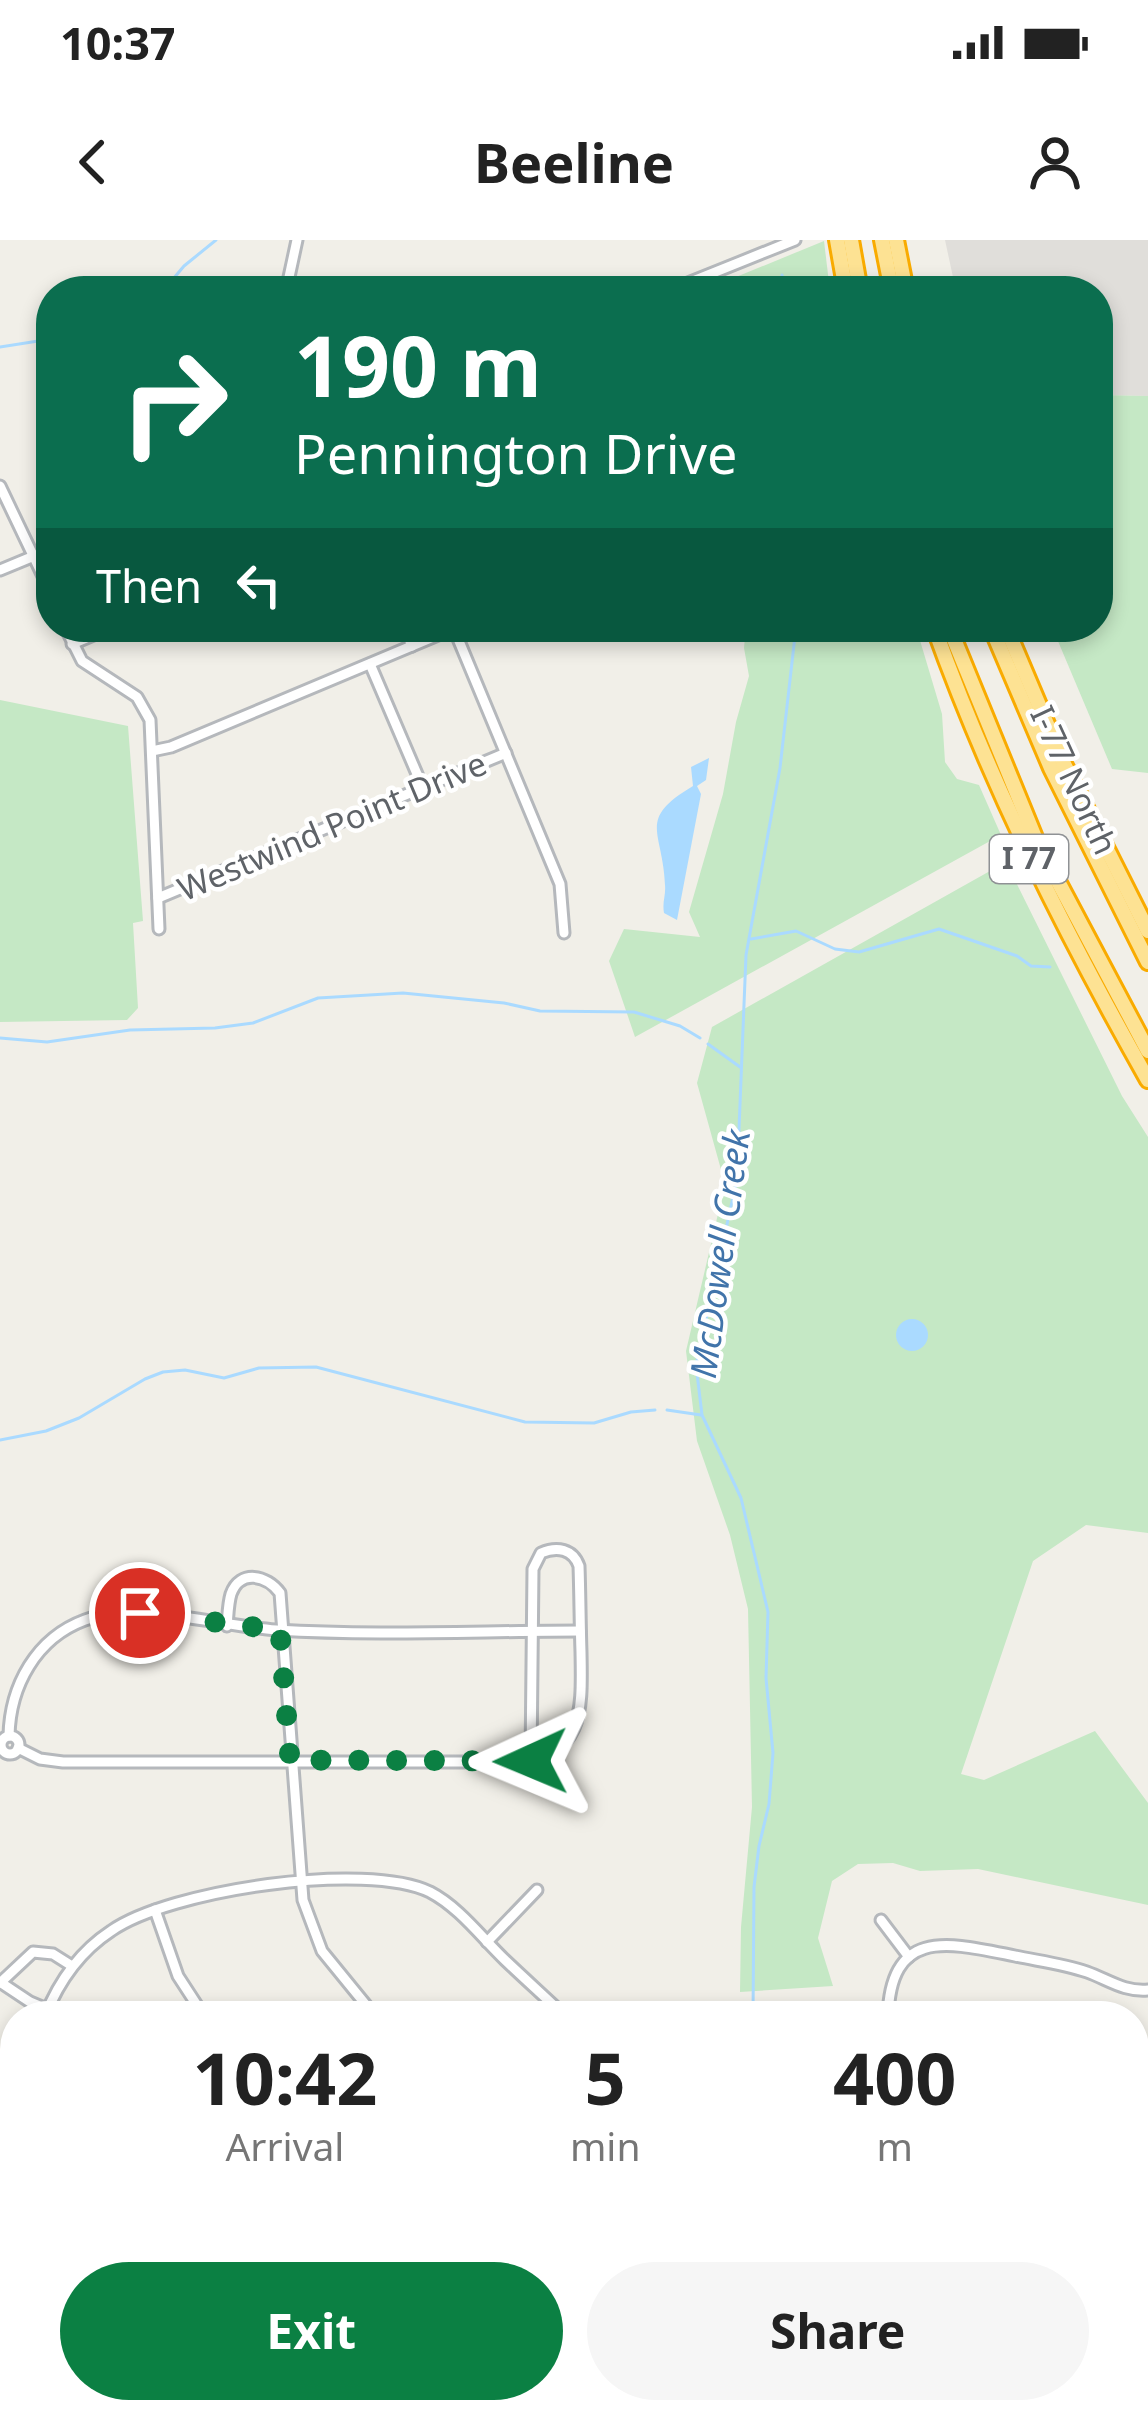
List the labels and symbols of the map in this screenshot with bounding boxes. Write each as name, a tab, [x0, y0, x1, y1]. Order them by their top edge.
street label: I-77 North	[1020, 698, 1128, 861]
street label: Westwind Point Drive	[171, 740, 493, 911]
road number: I 77	[990, 835, 1068, 883]
water label: McDowell Creek	[678, 1125, 761, 1381]
pin	[89, 1562, 191, 1664]
position arrow	[468, 1698, 594, 1824]

